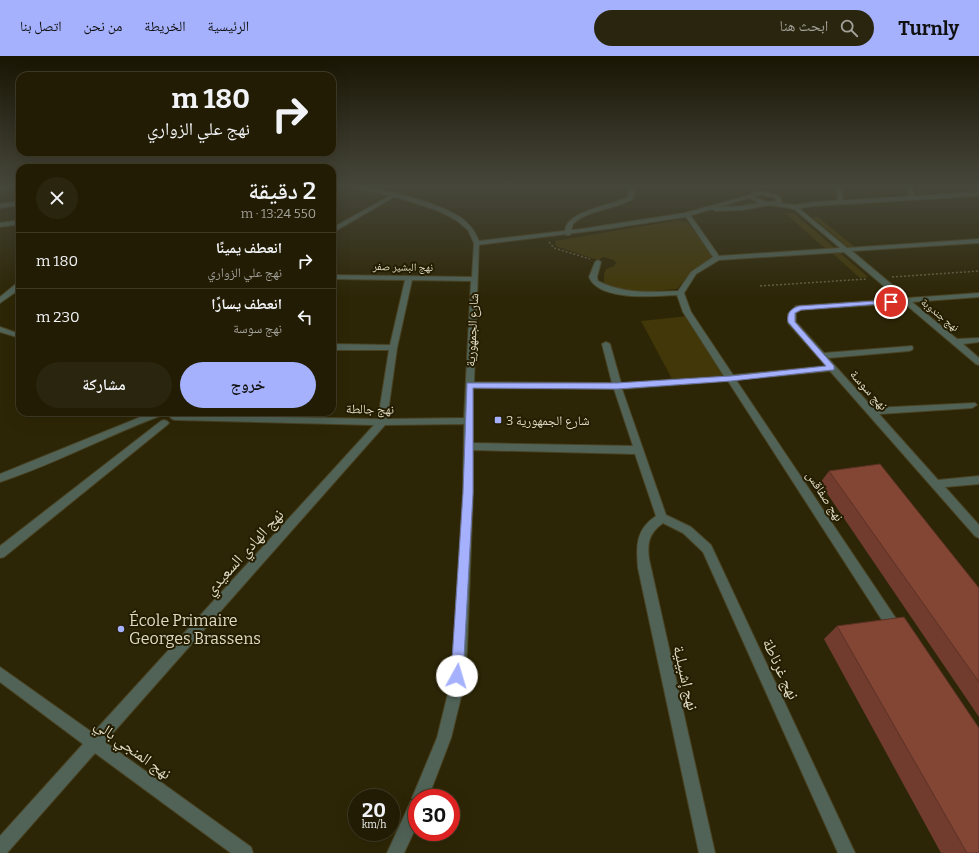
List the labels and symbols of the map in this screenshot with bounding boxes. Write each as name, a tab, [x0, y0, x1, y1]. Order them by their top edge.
street label: نهج البشير صفر	[372, 260, 433, 274]
pin	[874, 285, 908, 319]
street label: شارع الجمهورية	[463, 293, 483, 367]
street label: نهج جندوبة	[918, 296, 962, 334]
street label: نهج سوسة	[846, 367, 891, 415]
street label: نهج جالطة	[346, 401, 394, 419]
place label: شارع الجمهورية 3	[506, 413, 590, 430]
marker: شارع الجمهورية 3	[493, 415, 503, 425]
street label: نهج صفاقس	[802, 468, 847, 525]
street label: نهج الهادي السعيدي	[200, 505, 290, 601]
place label: École Primaire Georges Brassens	[129, 610, 261, 648]
marker: École Primaire Georges Brassens	[116, 624, 126, 634]
street label: نهج غرناطة	[758, 635, 803, 703]
street label: نهج إشبيلية	[668, 644, 703, 713]
position arrow	[436, 655, 478, 697]
street label: نهج المنجي بالي	[89, 715, 175, 786]
speed limit sign: 30	[408, 789, 460, 841]

